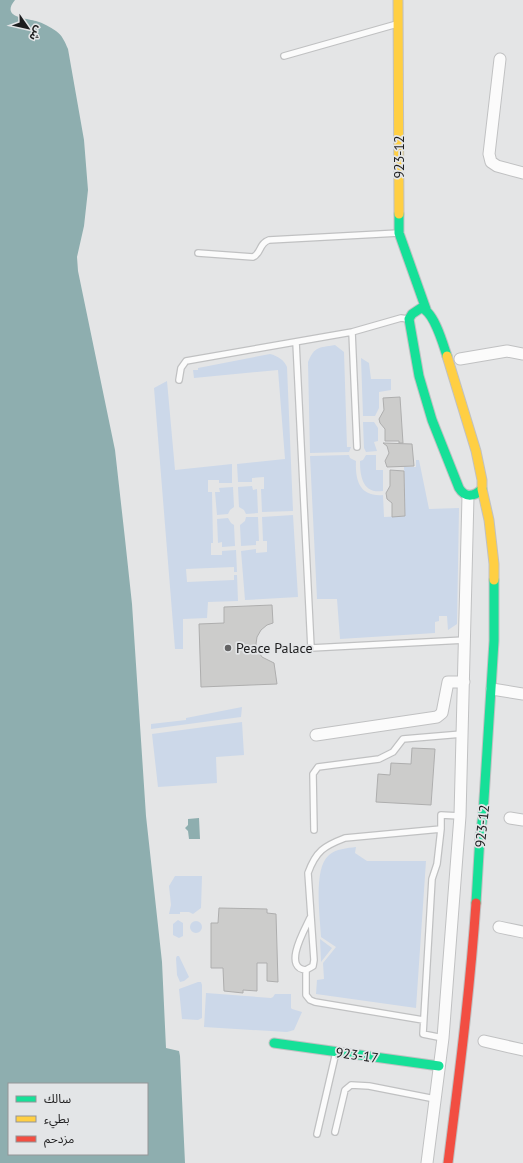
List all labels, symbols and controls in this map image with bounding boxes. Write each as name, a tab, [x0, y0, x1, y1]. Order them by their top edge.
north arrow	[8, 8, 48, 48]
text: ش	[26, 23, 46, 44]
street label: 923-12	[390, 135, 408, 179]
place label: Peace Palace	[236, 639, 313, 657]
marker: Peace Palace	[223, 643, 233, 653]
street label: 923-12	[471, 804, 493, 848]
street label: 923-17	[334, 1043, 380, 1067]
legend	[8, 1083, 148, 1155]
text: سالك	[44, 1091, 71, 1106]
text: بطيء	[44, 1111, 70, 1129]
text: مزدحم	[44, 1131, 74, 1148]

